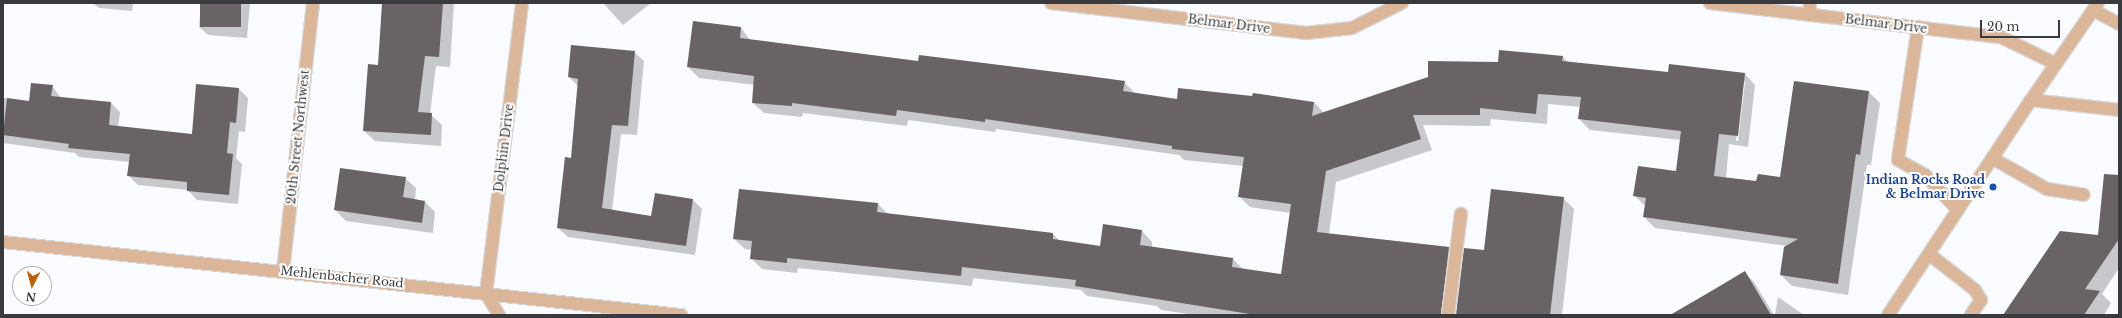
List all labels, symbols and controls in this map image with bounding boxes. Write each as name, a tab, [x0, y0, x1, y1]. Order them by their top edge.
street label: Belmar Drive	[1187, 12, 1271, 36]
street label: Belmar Drive	[1844, 12, 1928, 36]
scale bar	[1982, 12, 2062, 38]
text: 20 m	[1987, 19, 2019, 34]
street label: 20th Street Northwest	[284, 69, 312, 205]
street label: Dolphin Drive	[491, 103, 517, 193]
place label: Indian Rocks Road & Belmar Drive	[1866, 173, 1985, 201]
marker: Indian Rocks Road & Belmar Drive	[1988, 182, 1998, 192]
street label: Mehlenbacher Road	[280, 263, 404, 291]
north arrow	[12, 266, 52, 306]
text: N	[25, 289, 37, 304]

